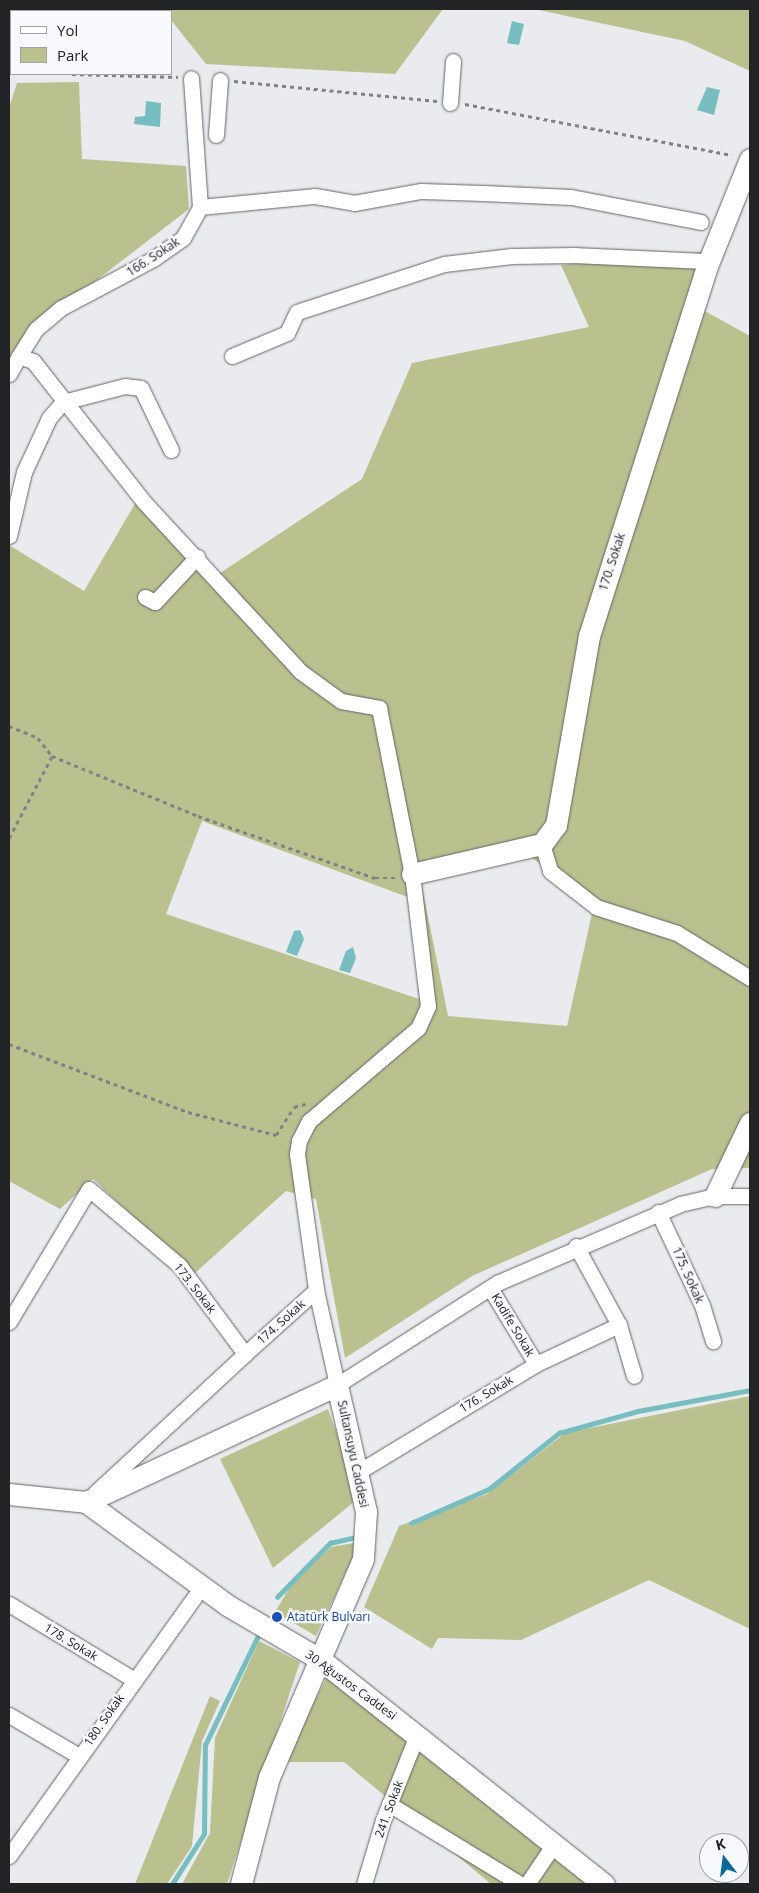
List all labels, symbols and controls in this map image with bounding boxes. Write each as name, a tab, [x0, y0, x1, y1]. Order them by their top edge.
legend	[10, 10, 172, 75]
text: Yol	[57, 20, 78, 40]
text: Park	[57, 45, 88, 65]
street label: 166. Sokak	[124, 235, 182, 279]
street label: 170. Sokak	[596, 531, 628, 593]
street label: 175. Sokak	[669, 1245, 707, 1305]
street label: 173. Sokak	[171, 1260, 219, 1316]
street label: Kadife Sokak	[488, 1291, 538, 1359]
street label: 174. Sokak	[254, 1297, 308, 1347]
street label: 176. Sokak	[457, 1372, 515, 1416]
street label: Sultansuyu Caddesi	[335, 1399, 371, 1509]
place label: Atatürk Bulvarı	[287, 1610, 370, 1624]
marker: Atatürk Bulvarı	[271, 1611, 283, 1623]
street label: 178. Sokak	[42, 1620, 100, 1664]
street label: 30 Ağustos Caddesi	[303, 1647, 399, 1723]
street label: 180. Sokak	[81, 1691, 127, 1749]
street label: 241. Sokak	[372, 1778, 406, 1840]
north arrow	[699, 1833, 749, 1883]
text: K	[713, 1834, 727, 1854]

